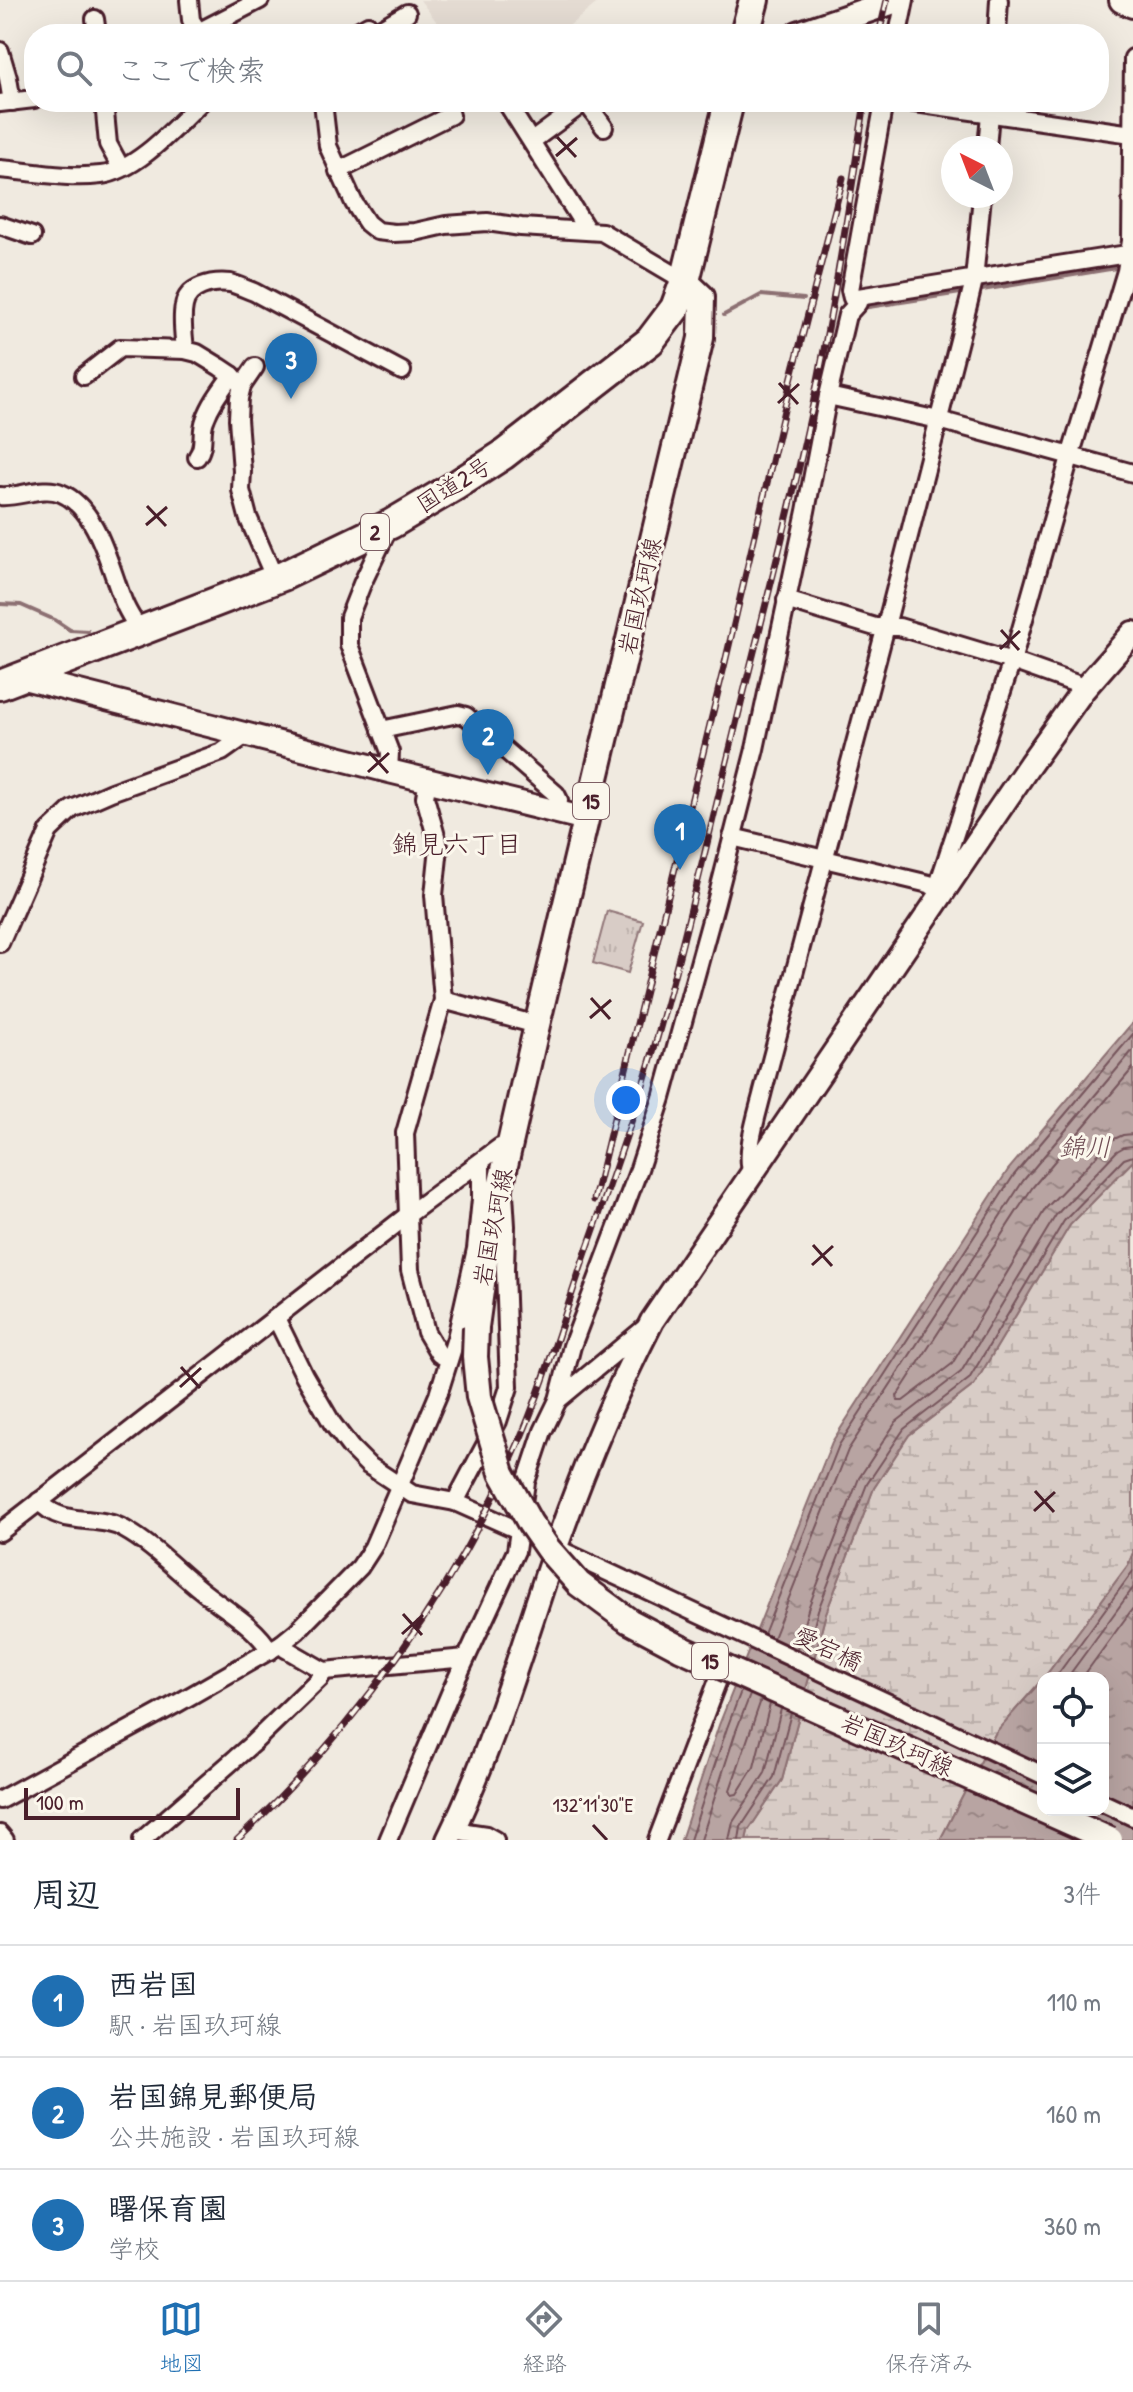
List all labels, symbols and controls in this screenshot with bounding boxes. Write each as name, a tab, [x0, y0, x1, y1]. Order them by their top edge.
search box	[24, 24, 1109, 112]
icon: search	[52, 46, 96, 90]
text: ここで検索	[116, 50, 266, 90]
north arrow	[941, 136, 1013, 208]
pin: 3	[265, 333, 317, 399]
street label: 国道2号	[410, 449, 497, 520]
road number: 2	[361, 514, 389, 550]
street label: 岩国玖珂線	[610, 534, 668, 658]
pin: 2	[462, 709, 514, 775]
road number: 15	[573, 783, 609, 819]
pin: 1	[654, 804, 706, 870]
district label: 錦見六丁目	[392, 826, 522, 861]
your location	[606, 1080, 646, 1120]
water label: 錦川	[1059, 1129, 1111, 1164]
street label: 岩国玖珂線	[465, 1165, 519, 1289]
street label: 愛宕橋	[789, 1618, 868, 1678]
road number: 15	[692, 1643, 728, 1679]
map controls	[1037, 1672, 1109, 1816]
button: locate	[1037, 1672, 1109, 1744]
street label: 岩国玖珂線	[836, 1705, 959, 1783]
button: layers	[1037, 1744, 1109, 1816]
scale bar	[24, 1784, 240, 1820]
text: 100 m	[36, 1787, 84, 1817]
text: 132°11'30"E	[553, 1791, 634, 1818]
text: 周辺	[32, 1871, 100, 1917]
text: 3件	[1063, 1876, 1101, 1911]
text: 西岩国	[108, 1964, 198, 2004]
text: 1	[53, 1984, 63, 2019]
text: 110 m	[1047, 1984, 1101, 2019]
text: 駅 · 岩国玖珂線	[108, 2007, 281, 2042]
text: 岩国錦見郵便局	[108, 2076, 318, 2116]
text: 2	[52, 2096, 64, 2131]
text: 160 m	[1046, 2096, 1101, 2131]
text: 公共施設 · 岩国玖珂線	[108, 2119, 359, 2154]
text: 曙保育園	[108, 2188, 228, 2228]
text: 3	[52, 2208, 64, 2243]
text: 360 m	[1044, 2208, 1101, 2243]
text: 学校	[108, 2231, 160, 2266]
tab: 地図	[159, 2297, 204, 2378]
tab: 経路	[522, 2297, 567, 2378]
tab: 保存済み	[885, 2297, 974, 2378]

